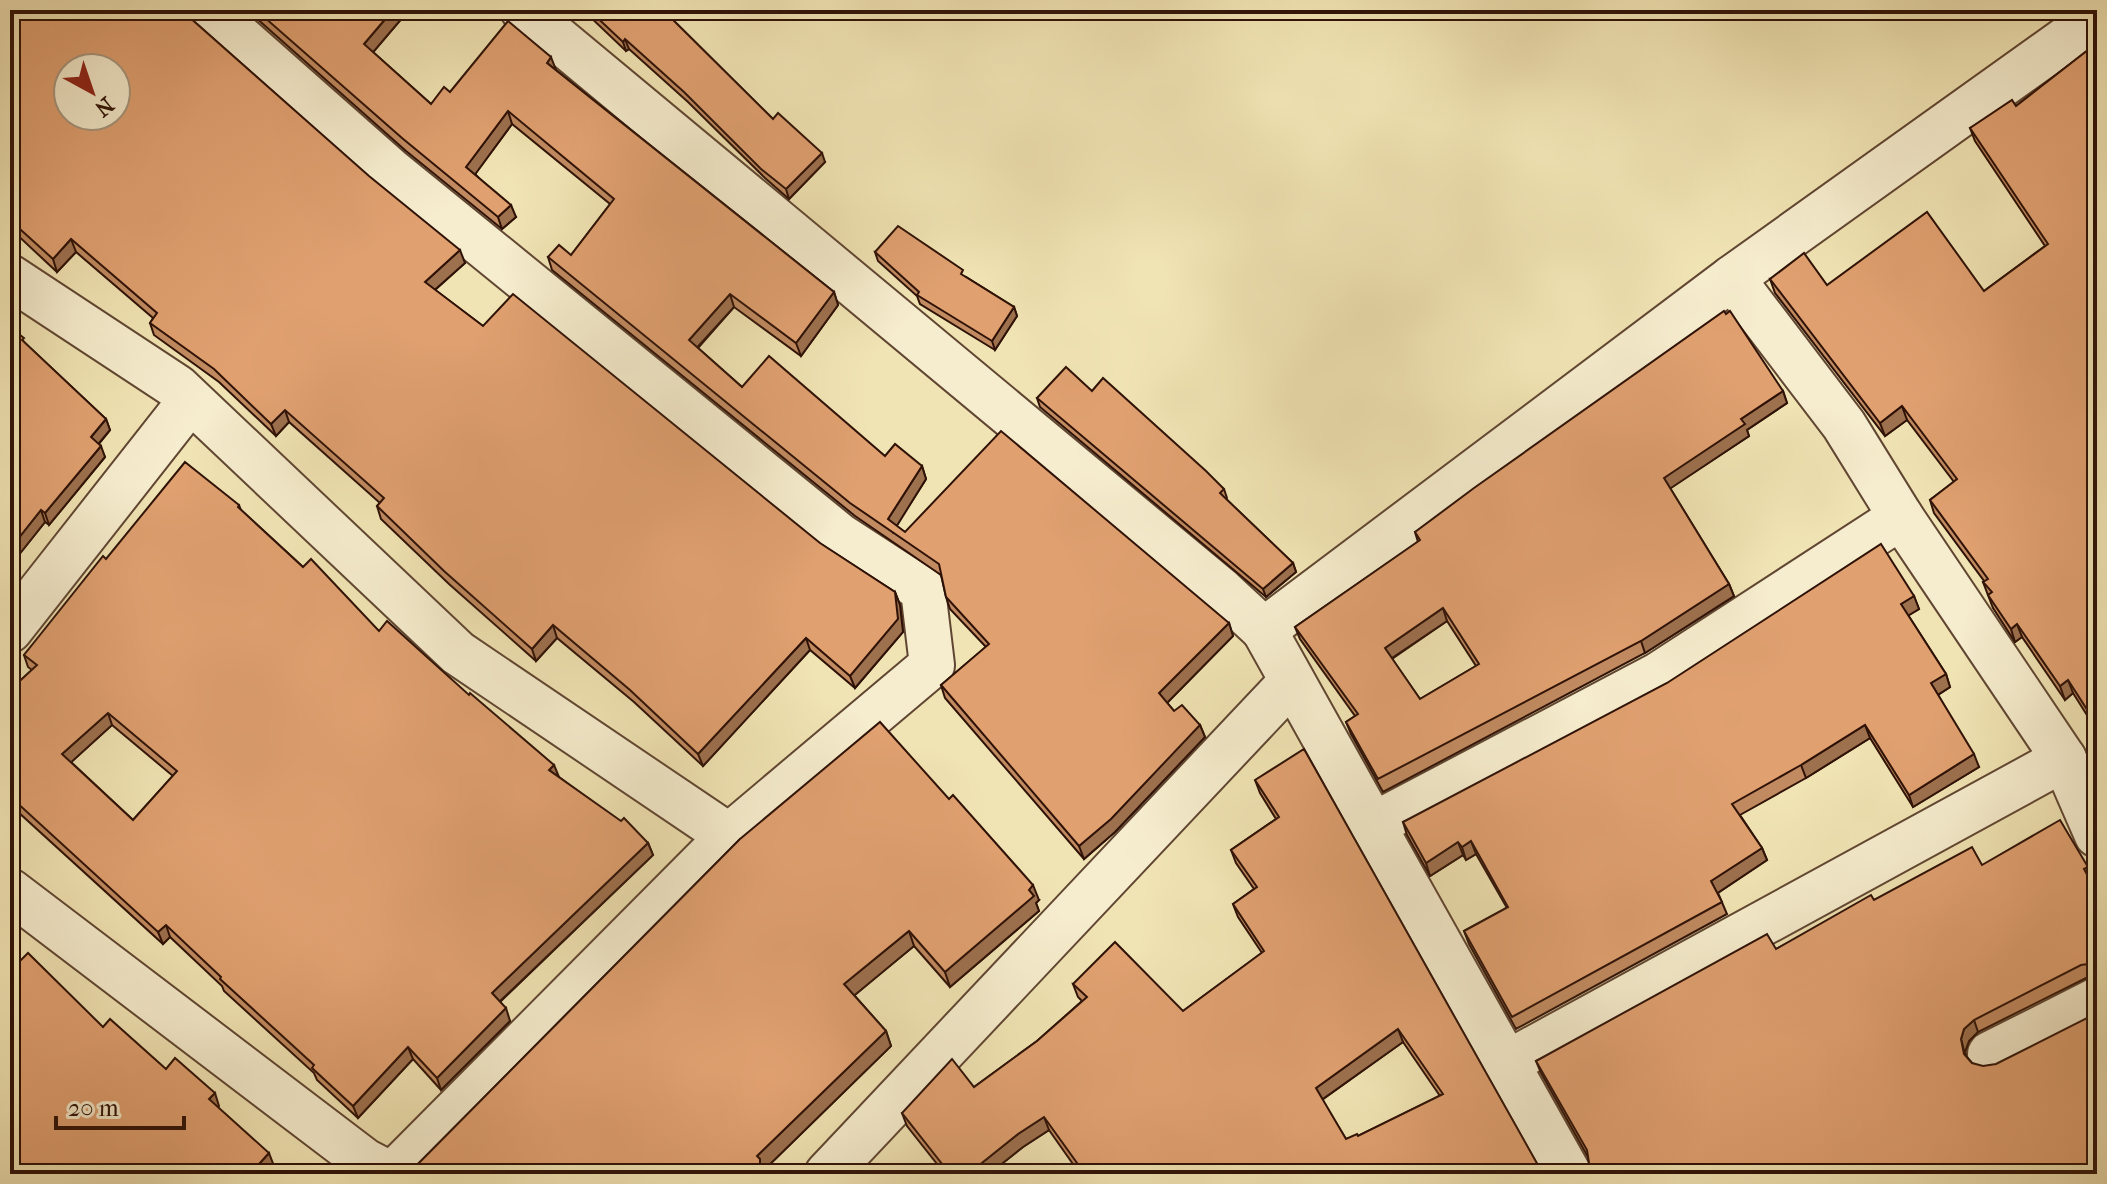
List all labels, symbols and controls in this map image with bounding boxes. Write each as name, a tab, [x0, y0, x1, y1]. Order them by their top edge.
north arrow	[52, 52, 132, 132]
text: N	[89, 91, 119, 122]
scale bar	[56, 1080, 184, 1130]
text: 20 m	[68, 1094, 119, 1122]

